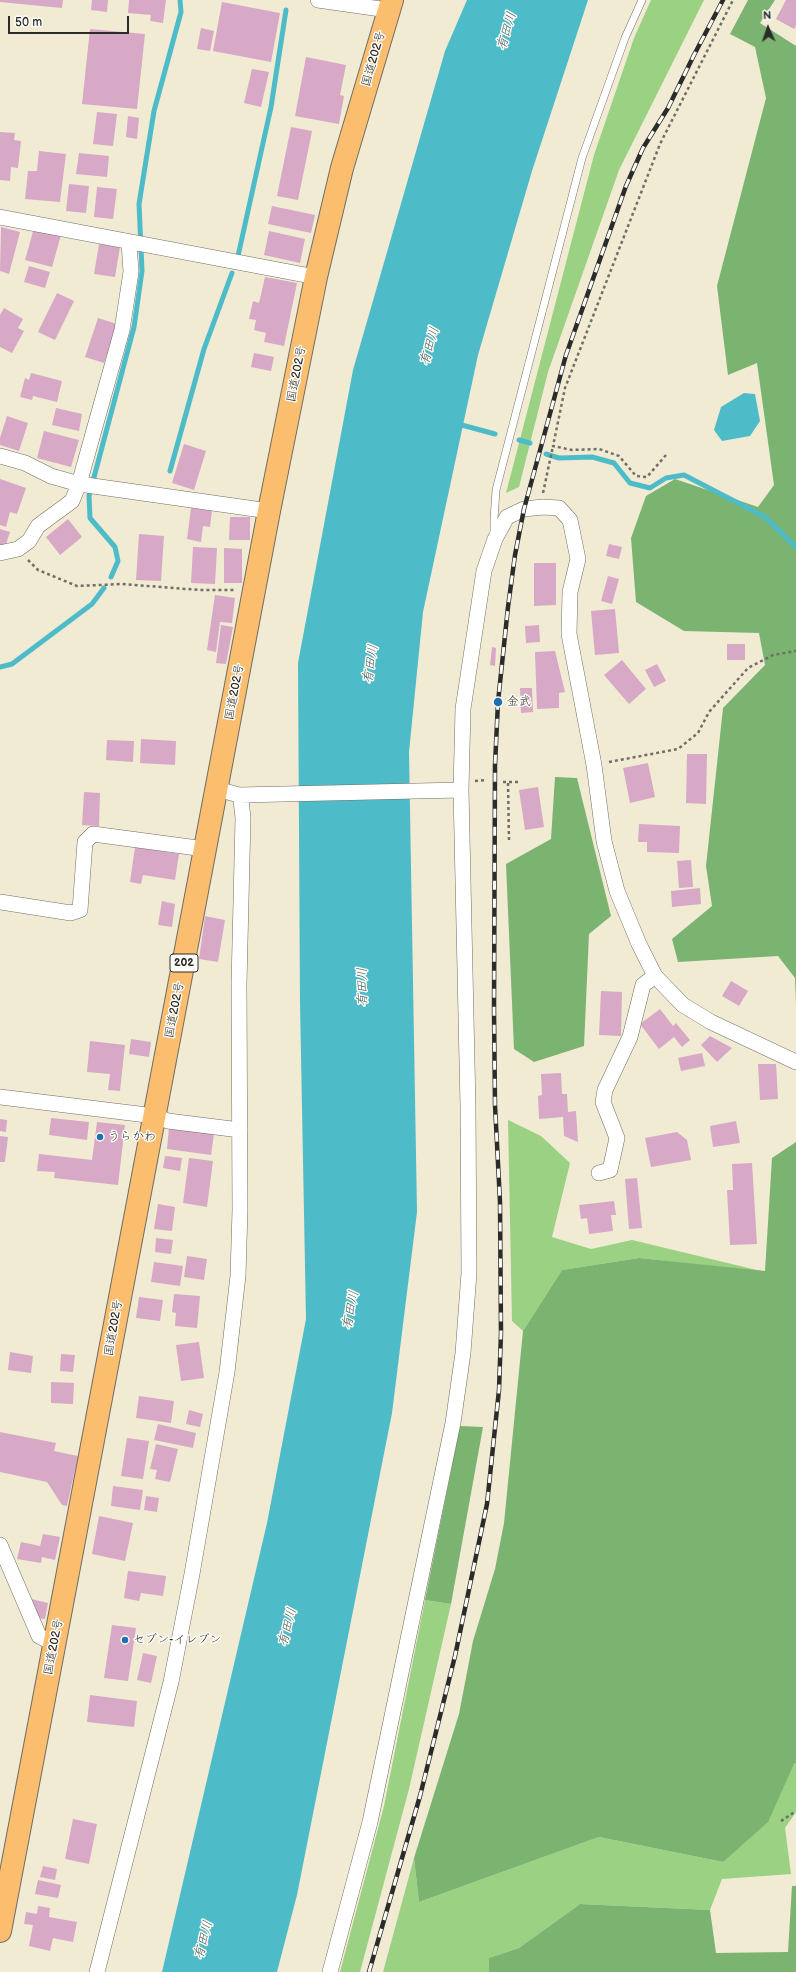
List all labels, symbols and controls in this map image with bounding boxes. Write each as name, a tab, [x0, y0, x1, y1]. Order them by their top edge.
scale bar	[10, 8, 131, 34]
north arrow	[748, 8, 788, 48]
text: N	[763, 9, 772, 22]
water label: 有田川	[494, 10, 520, 52]
text: 50 m	[15, 15, 42, 30]
street label: 国道202号	[359, 30, 389, 88]
water label: 有田川	[417, 325, 443, 367]
street label: 国道202号	[284, 345, 310, 403]
water label: 有田川	[360, 644, 382, 684]
street label: 国道202号	[222, 663, 248, 721]
place label: 金武	[507, 695, 531, 709]
marker: 金武	[492, 696, 504, 708]
road number: 202	[170, 954, 198, 972]
water label: 有田川	[355, 967, 371, 1007]
street label: 国道202号	[162, 981, 188, 1039]
place label: うらかわ	[108, 1130, 156, 1144]
marker: うらかわ	[95, 1132, 105, 1142]
water label: 有田川	[340, 1289, 362, 1331]
street label: 国道202号	[102, 1299, 126, 1357]
water label: 有田川	[275, 1606, 301, 1648]
street label: 国道202号	[41, 1618, 67, 1676]
place label: セブン-イレブン	[133, 1633, 221, 1647]
marker: セブン-イレブン	[120, 1635, 130, 1645]
water label: 有田川	[191, 1919, 217, 1961]

